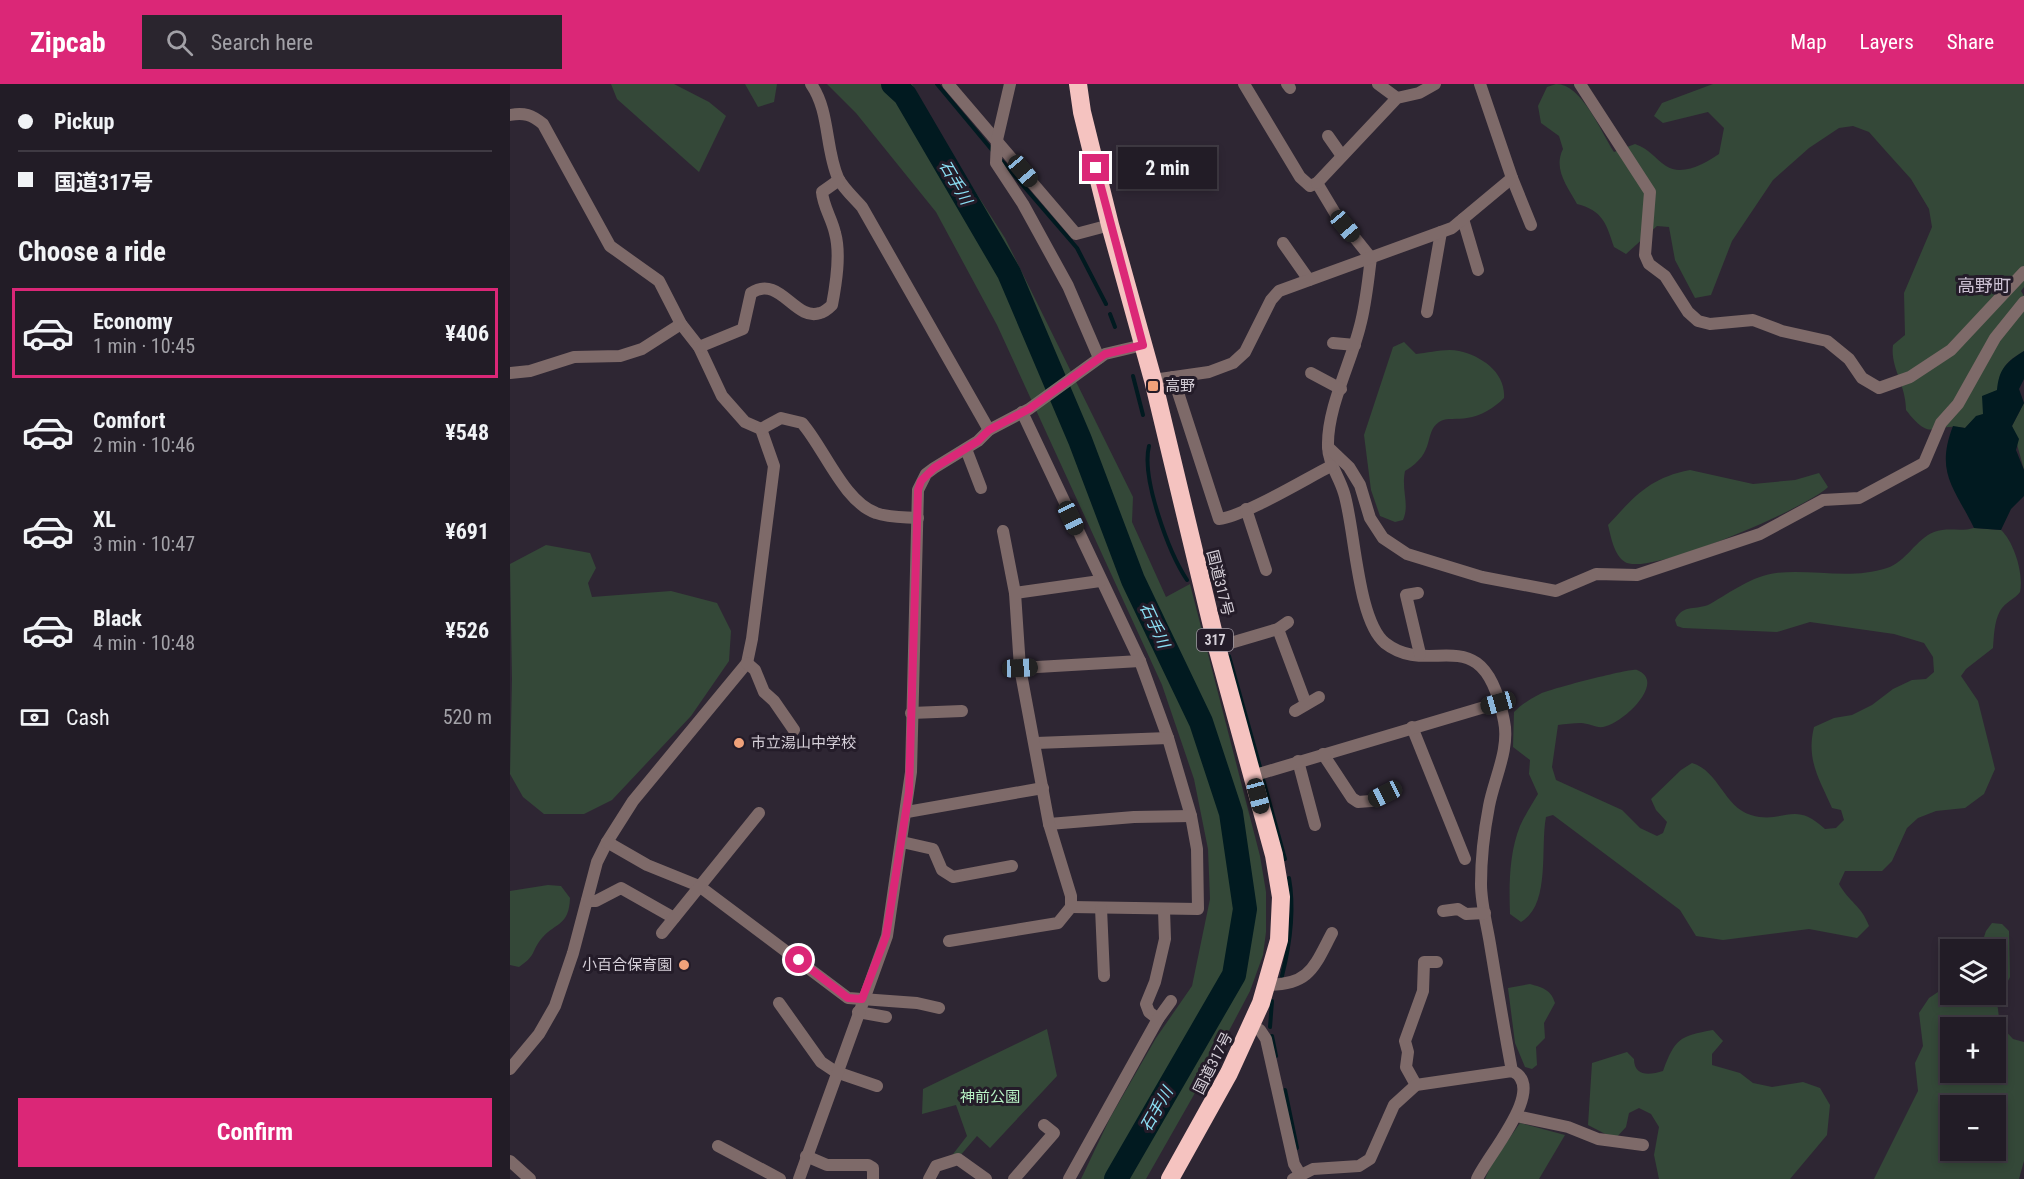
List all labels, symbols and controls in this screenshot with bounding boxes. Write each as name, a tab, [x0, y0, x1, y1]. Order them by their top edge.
search box	[142, 15, 562, 69]
text: Zipcab	[30, 26, 106, 59]
icon: search	[163, 26, 196, 59]
text: Search here	[211, 30, 313, 55]
text: Map	[1790, 30, 1827, 54]
text: Layers	[1860, 30, 1914, 54]
text: Share	[1947, 30, 1994, 54]
text: Pickup	[54, 109, 114, 134]
callout: 2 min	[1117, 147, 1216, 189]
car	[1005, 151, 1041, 191]
route end	[1082, 154, 1109, 181]
text: 2 min	[1145, 156, 1190, 180]
water label: 石手川	[935, 157, 977, 210]
text: 国道317号	[54, 170, 153, 195]
car	[1327, 206, 1363, 246]
text: Choose a ride	[18, 236, 166, 268]
district label: 高野町	[1957, 275, 2011, 296]
icon: car	[21, 306, 75, 360]
text: Economy	[93, 309, 173, 334]
text: ¥406	[445, 321, 489, 346]
text: 1 min · 10:45	[93, 334, 195, 358]
place label: 高野	[1165, 377, 1195, 395]
marker: 高野	[1146, 379, 1160, 393]
icon: car	[21, 405, 75, 459]
text: Comfort	[93, 408, 166, 433]
text: ¥548	[445, 420, 489, 445]
text: 2 min · 10:46	[93, 433, 195, 457]
car	[1055, 498, 1087, 538]
icon: car	[21, 504, 75, 558]
text: XL	[93, 507, 116, 532]
text: ¥691	[445, 519, 489, 544]
text: 3 min · 10:47	[93, 532, 195, 556]
street label: 国道317号	[1203, 548, 1237, 618]
water label: 石手川	[1136, 599, 1174, 653]
icon: car	[21, 603, 75, 657]
text: Black	[93, 606, 142, 631]
text: ¥526	[445, 618, 489, 643]
road number: 317	[1197, 629, 1233, 651]
text: 4 min · 10:48	[93, 631, 195, 655]
car	[1002, 658, 1038, 678]
car	[1478, 689, 1518, 717]
icon: cash	[18, 701, 51, 734]
text: Cash	[66, 705, 110, 730]
text: 520 m	[443, 705, 492, 729]
place label: 市立湯山中学校	[751, 734, 856, 752]
marker: 市立湯山中学校	[732, 736, 746, 750]
car	[1245, 776, 1271, 816]
car	[1365, 778, 1405, 810]
map controls	[1940, 939, 2006, 1161]
button: layers	[1940, 939, 2006, 1005]
route start	[785, 946, 812, 973]
place label: 小百合保育園	[582, 956, 672, 974]
marker: 小百合保育園	[677, 958, 691, 972]
button: +	[1940, 1017, 2006, 1083]
street label: 国道317号	[1190, 1029, 1236, 1097]
water label: 石手川	[1136, 1082, 1178, 1135]
park label: 神前公園	[960, 1088, 1020, 1106]
button: −	[1940, 1095, 2006, 1161]
button: Confirm	[18, 1098, 492, 1167]

